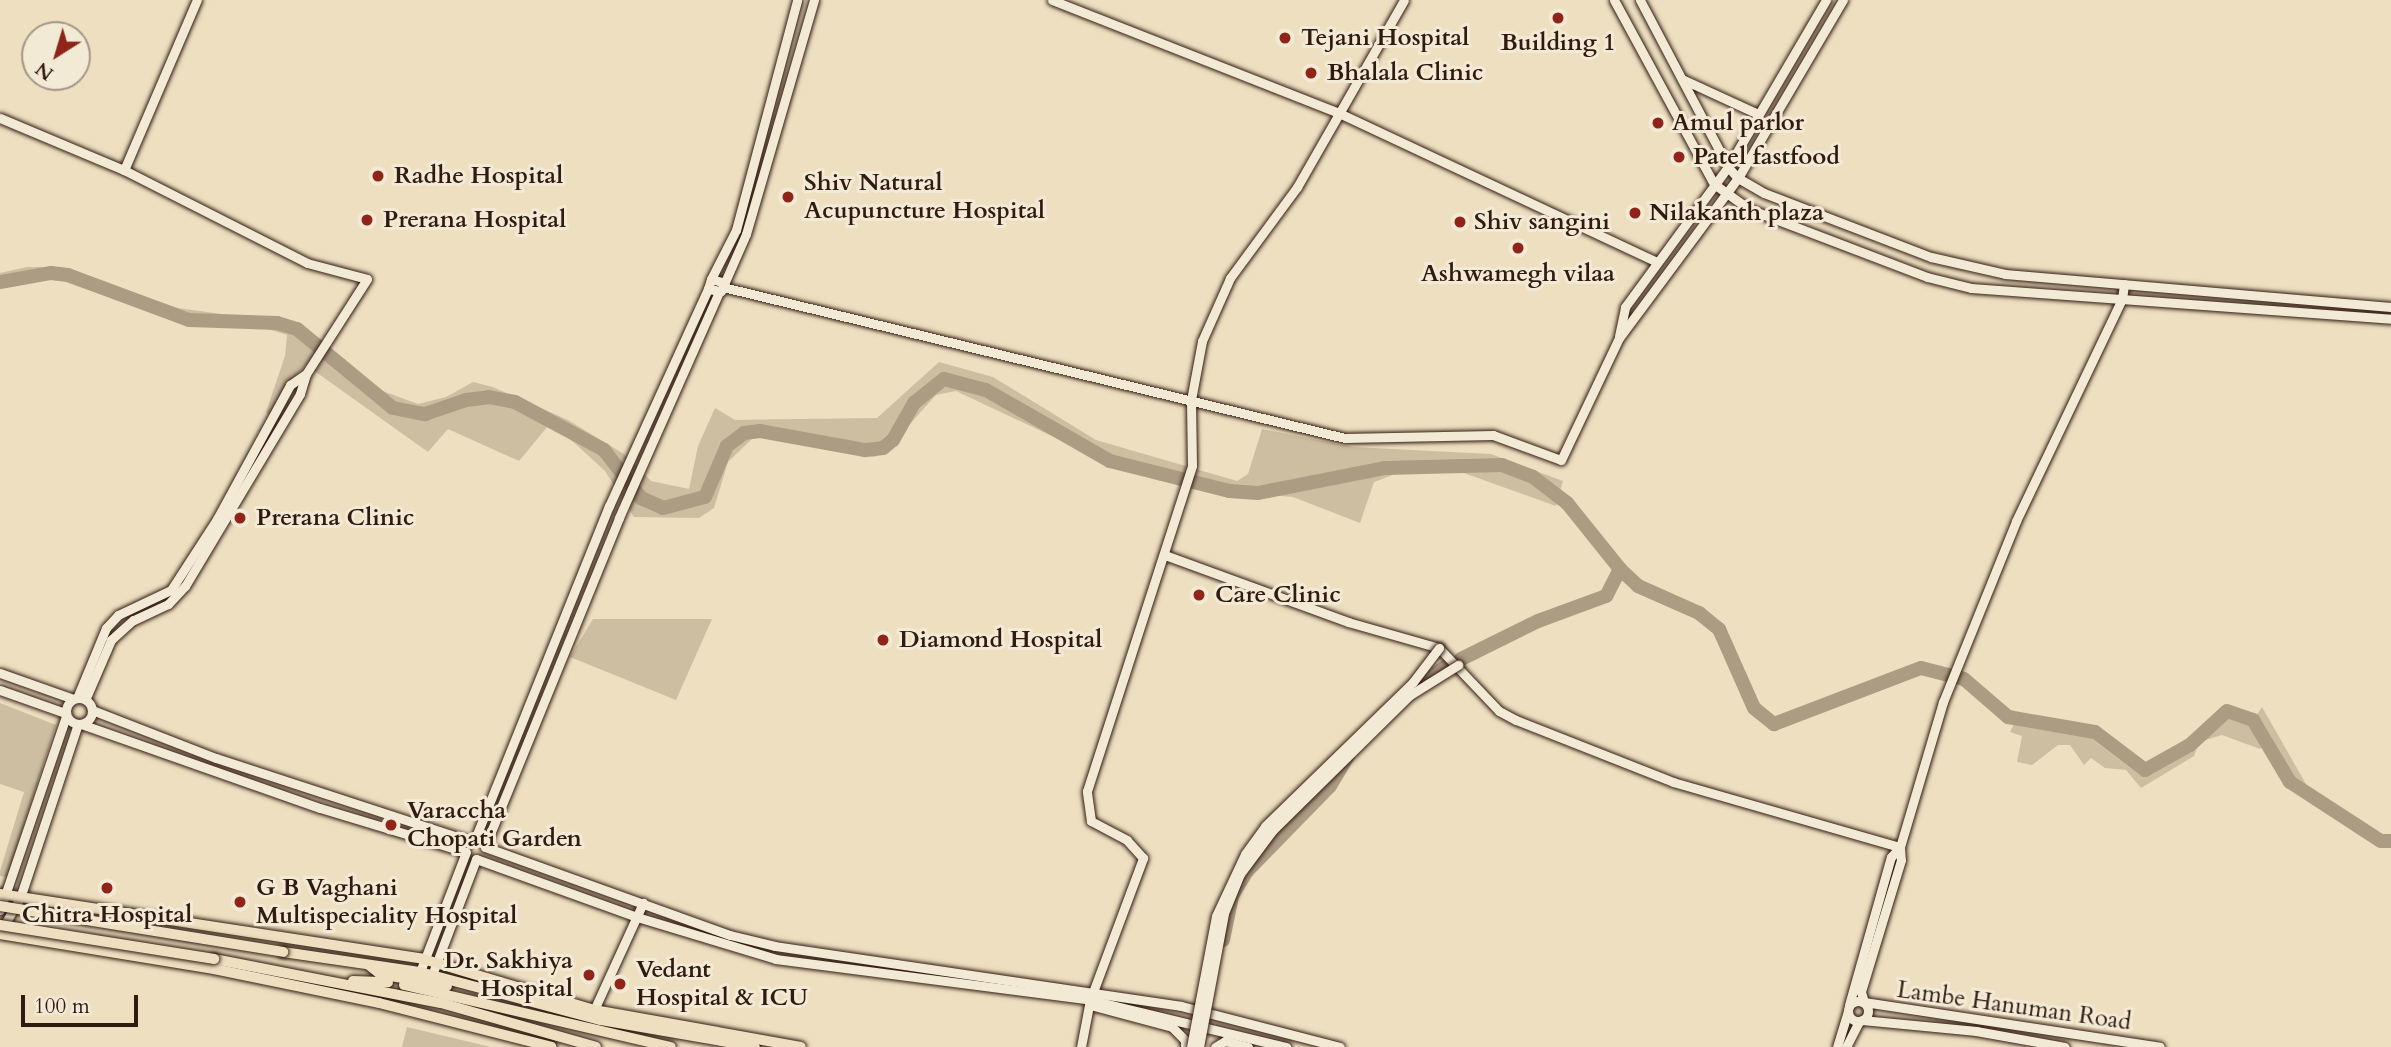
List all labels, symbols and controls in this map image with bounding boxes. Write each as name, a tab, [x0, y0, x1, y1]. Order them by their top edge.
marker: Building 1	[1550, 10, 1566, 26]
north arrow	[21, 21, 91, 91]
place label: Tejani Hospital	[1301, 24, 1469, 52]
marker: Tejani Hospital	[1275, 28, 1295, 48]
place label: Building 1	[1500, 29, 1616, 57]
text: N	[30, 56, 59, 87]
place label: Bhalala Clinic	[1327, 59, 1483, 87]
marker: Bhalala Clinic	[1301, 63, 1321, 83]
place label: Amul parlor	[1672, 109, 1804, 137]
marker: Amul parlor	[1650, 115, 1666, 131]
place label: Patel fastfood	[1693, 143, 1840, 171]
marker: Patel fastfood	[1671, 149, 1687, 165]
place label: Radhe Hospital	[394, 162, 563, 190]
marker: Radhe Hospital	[368, 166, 388, 186]
place label: Shiv Natural Acupuncture Hospital	[804, 169, 1045, 225]
marker: Shiv Natural Acupuncture Hospital	[778, 187, 798, 207]
place label: Nilakanth plaza	[1649, 199, 1824, 227]
marker: Nilakanth plaza	[1627, 205, 1643, 221]
place label: Prerana Hospital	[383, 206, 566, 234]
place label: Shiv sangini	[1474, 208, 1610, 236]
marker: Prerana Hospital	[357, 210, 377, 230]
marker: Shiv sangini	[1452, 214, 1468, 230]
marker: Ashwamegh vilaa	[1510, 240, 1526, 256]
place label: Ashwamegh vilaa	[1421, 260, 1615, 288]
place label: Prerana Clinic	[256, 504, 414, 532]
marker: Prerana Clinic	[230, 508, 250, 528]
place label: Care Clinic	[1215, 581, 1341, 609]
marker: Care Clinic	[1189, 585, 1209, 605]
place label: Diamond Hospital	[899, 626, 1102, 654]
marker: Diamond Hospital	[873, 630, 893, 650]
place label: Varaccha Chopati Garden	[407, 797, 582, 853]
marker: Varaccha Chopati Garden	[381, 815, 401, 835]
place label: G B Vaghani Multispeciality Hospital	[256, 874, 517, 930]
marker: Chitra Hospital	[97, 878, 117, 898]
marker: G B Vaghani Multispeciality Hospital	[230, 892, 250, 912]
place label: Chitra Hospital	[22, 901, 192, 929]
place label: Dr. Sakhiya Hospital	[444, 947, 573, 1003]
place label: Vedant Hospital & ICU	[636, 956, 808, 1012]
marker: Dr. Sakhiya Hospital	[579, 965, 599, 985]
marker: Vedant Hospital & ICU	[610, 974, 630, 994]
street label: Lambe Hanuman Road	[1895, 975, 2133, 1037]
scale bar	[24, 981, 142, 1025]
text: 100 m	[34, 992, 90, 1021]

